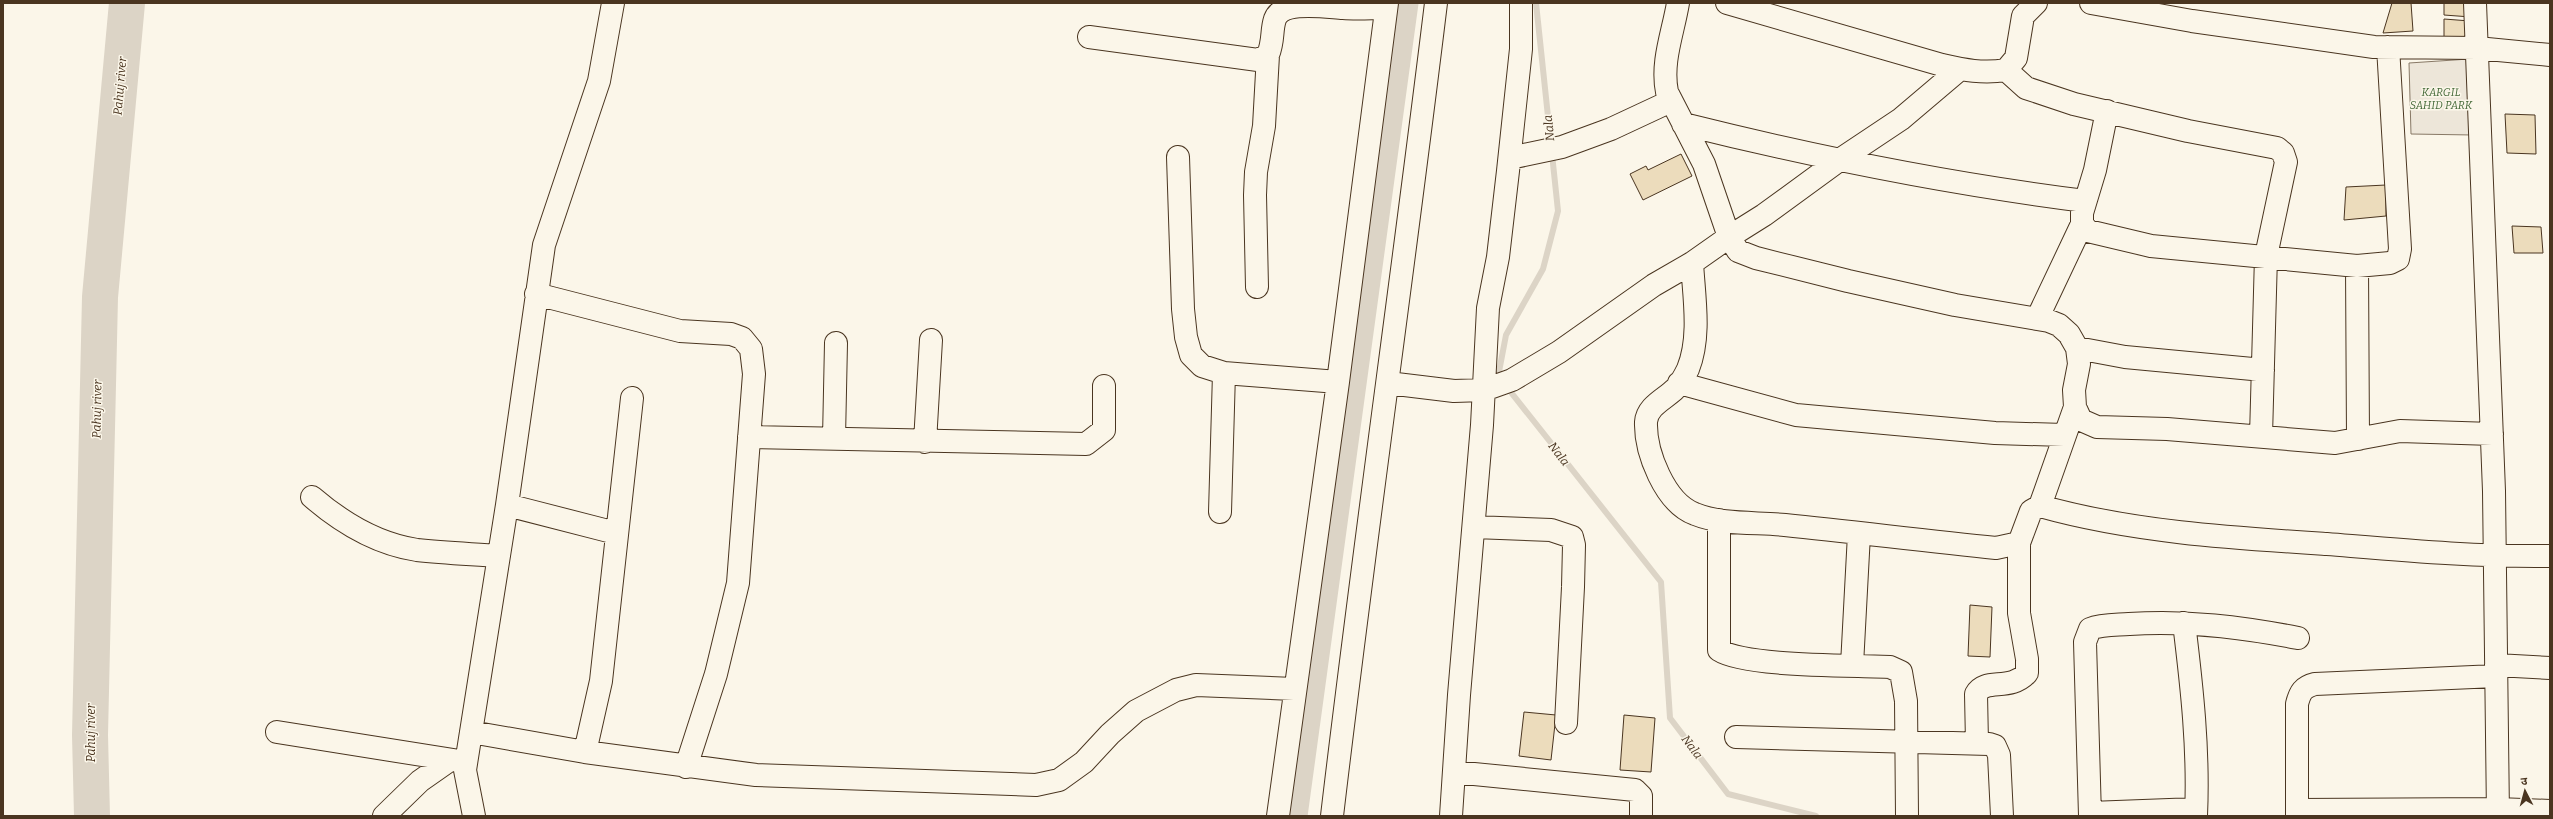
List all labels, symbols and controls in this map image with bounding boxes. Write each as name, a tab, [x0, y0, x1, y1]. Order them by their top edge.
water label: Pahuj river	[110, 55, 130, 116]
park label: KARGIL SAHID PARK	[2410, 86, 2473, 112]
water label: Nala	[1541, 114, 1557, 142]
water label: Pahuj river	[89, 378, 105, 438]
water label: Nala	[1545, 439, 1573, 469]
water label: Pahuj river	[84, 703, 98, 762]
water label: Nala	[1679, 732, 1705, 762]
north arrow	[2505, 771, 2545, 811]
text: उ	[2520, 775, 2528, 788]

